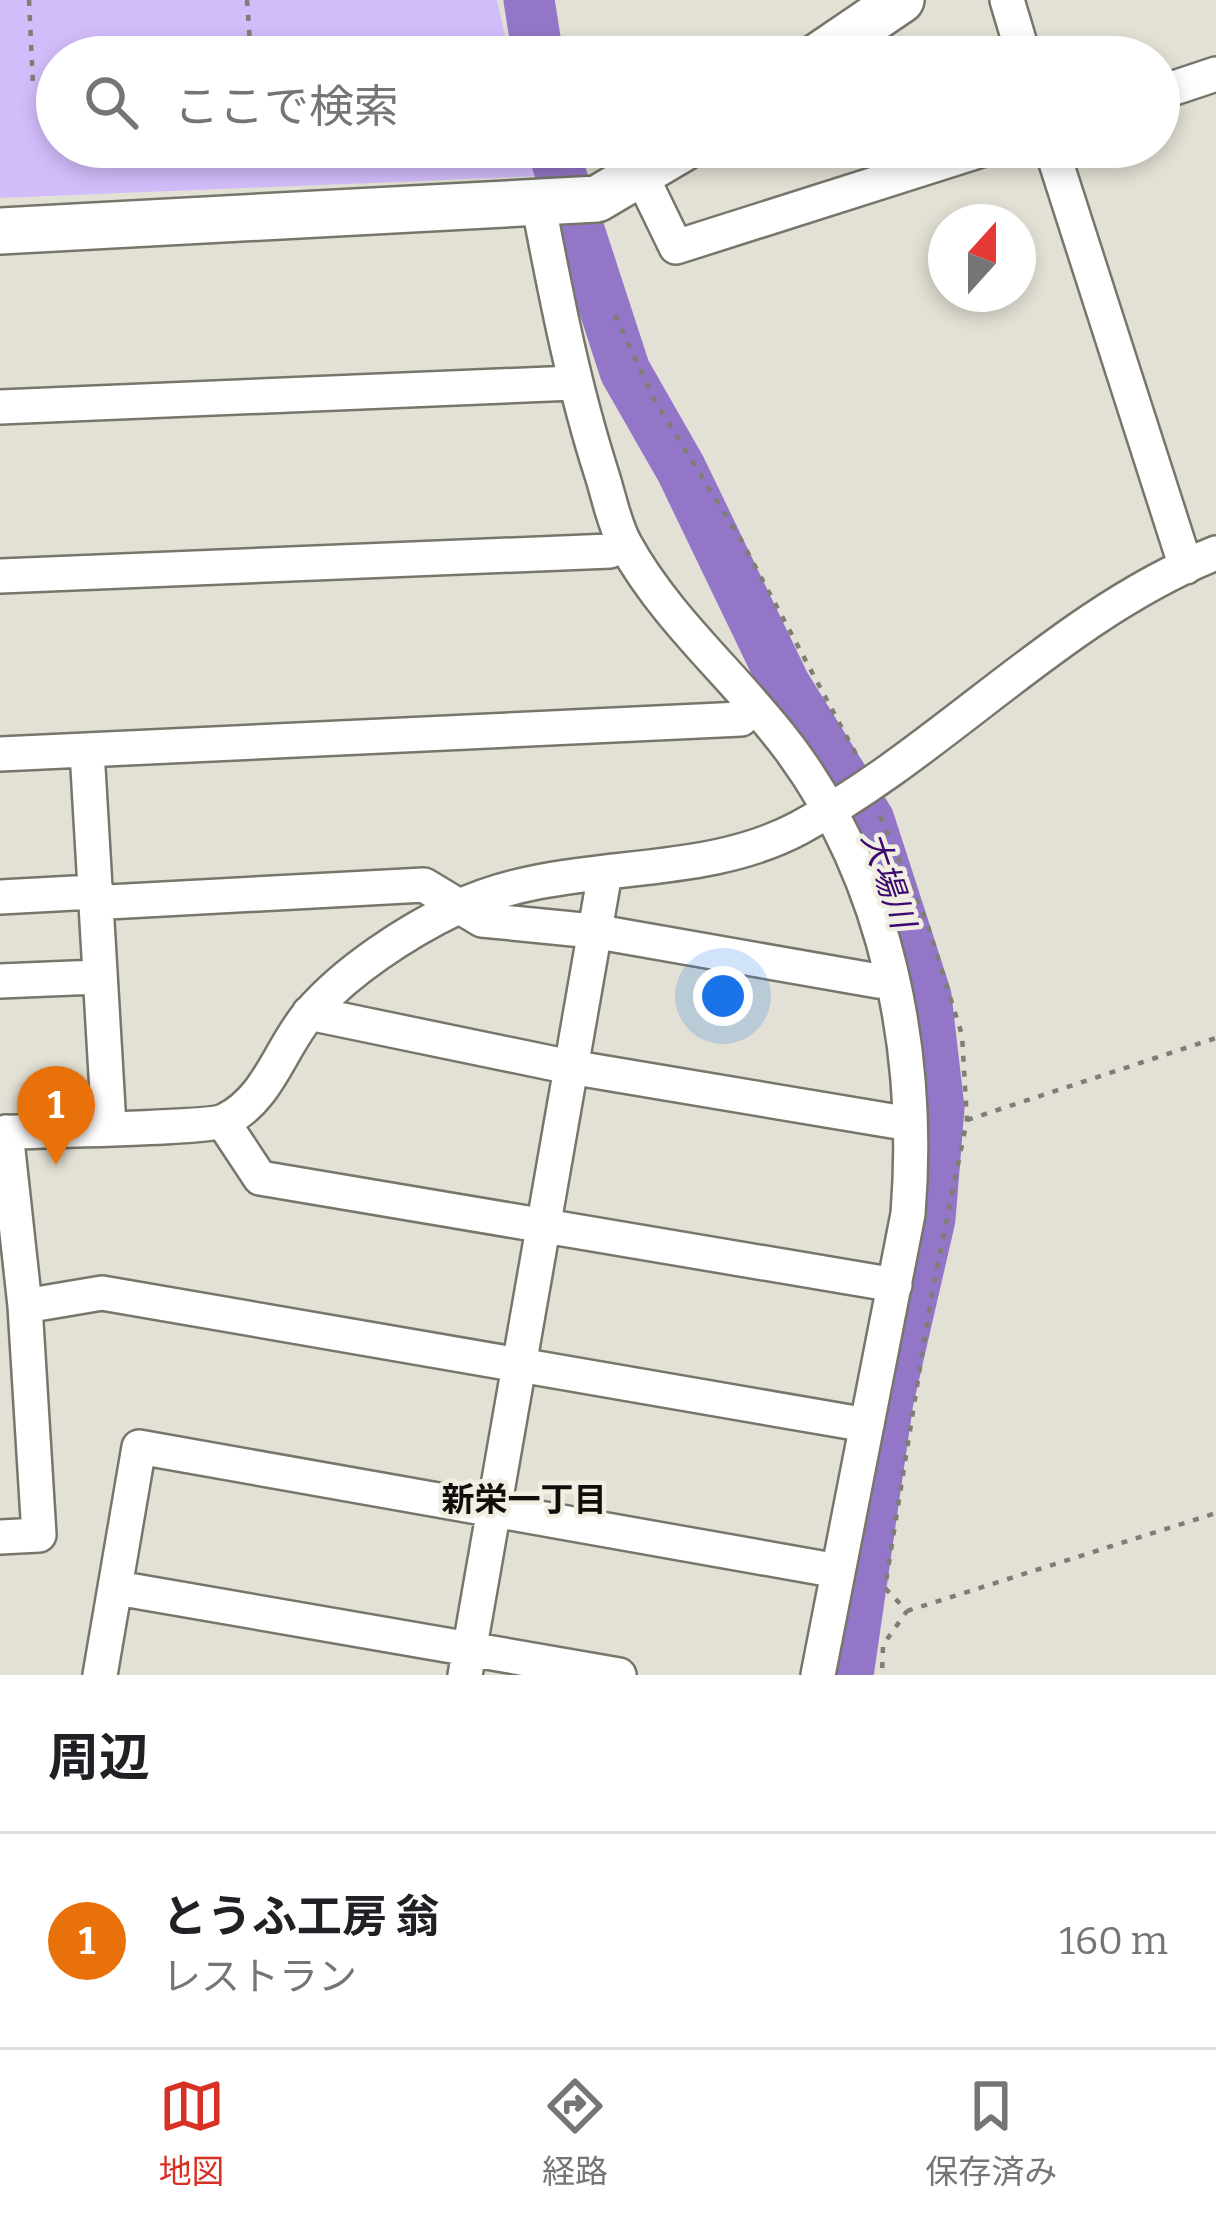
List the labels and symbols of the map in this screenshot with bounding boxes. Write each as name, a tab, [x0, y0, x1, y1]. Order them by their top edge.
north arrow	[928, 204, 1036, 312]
water label: 大場川	[853, 827, 924, 936]
your location	[693, 966, 753, 1026]
pin: 1	[17, 1066, 95, 1165]
district label: 新栄一丁目	[442, 1480, 607, 1520]

